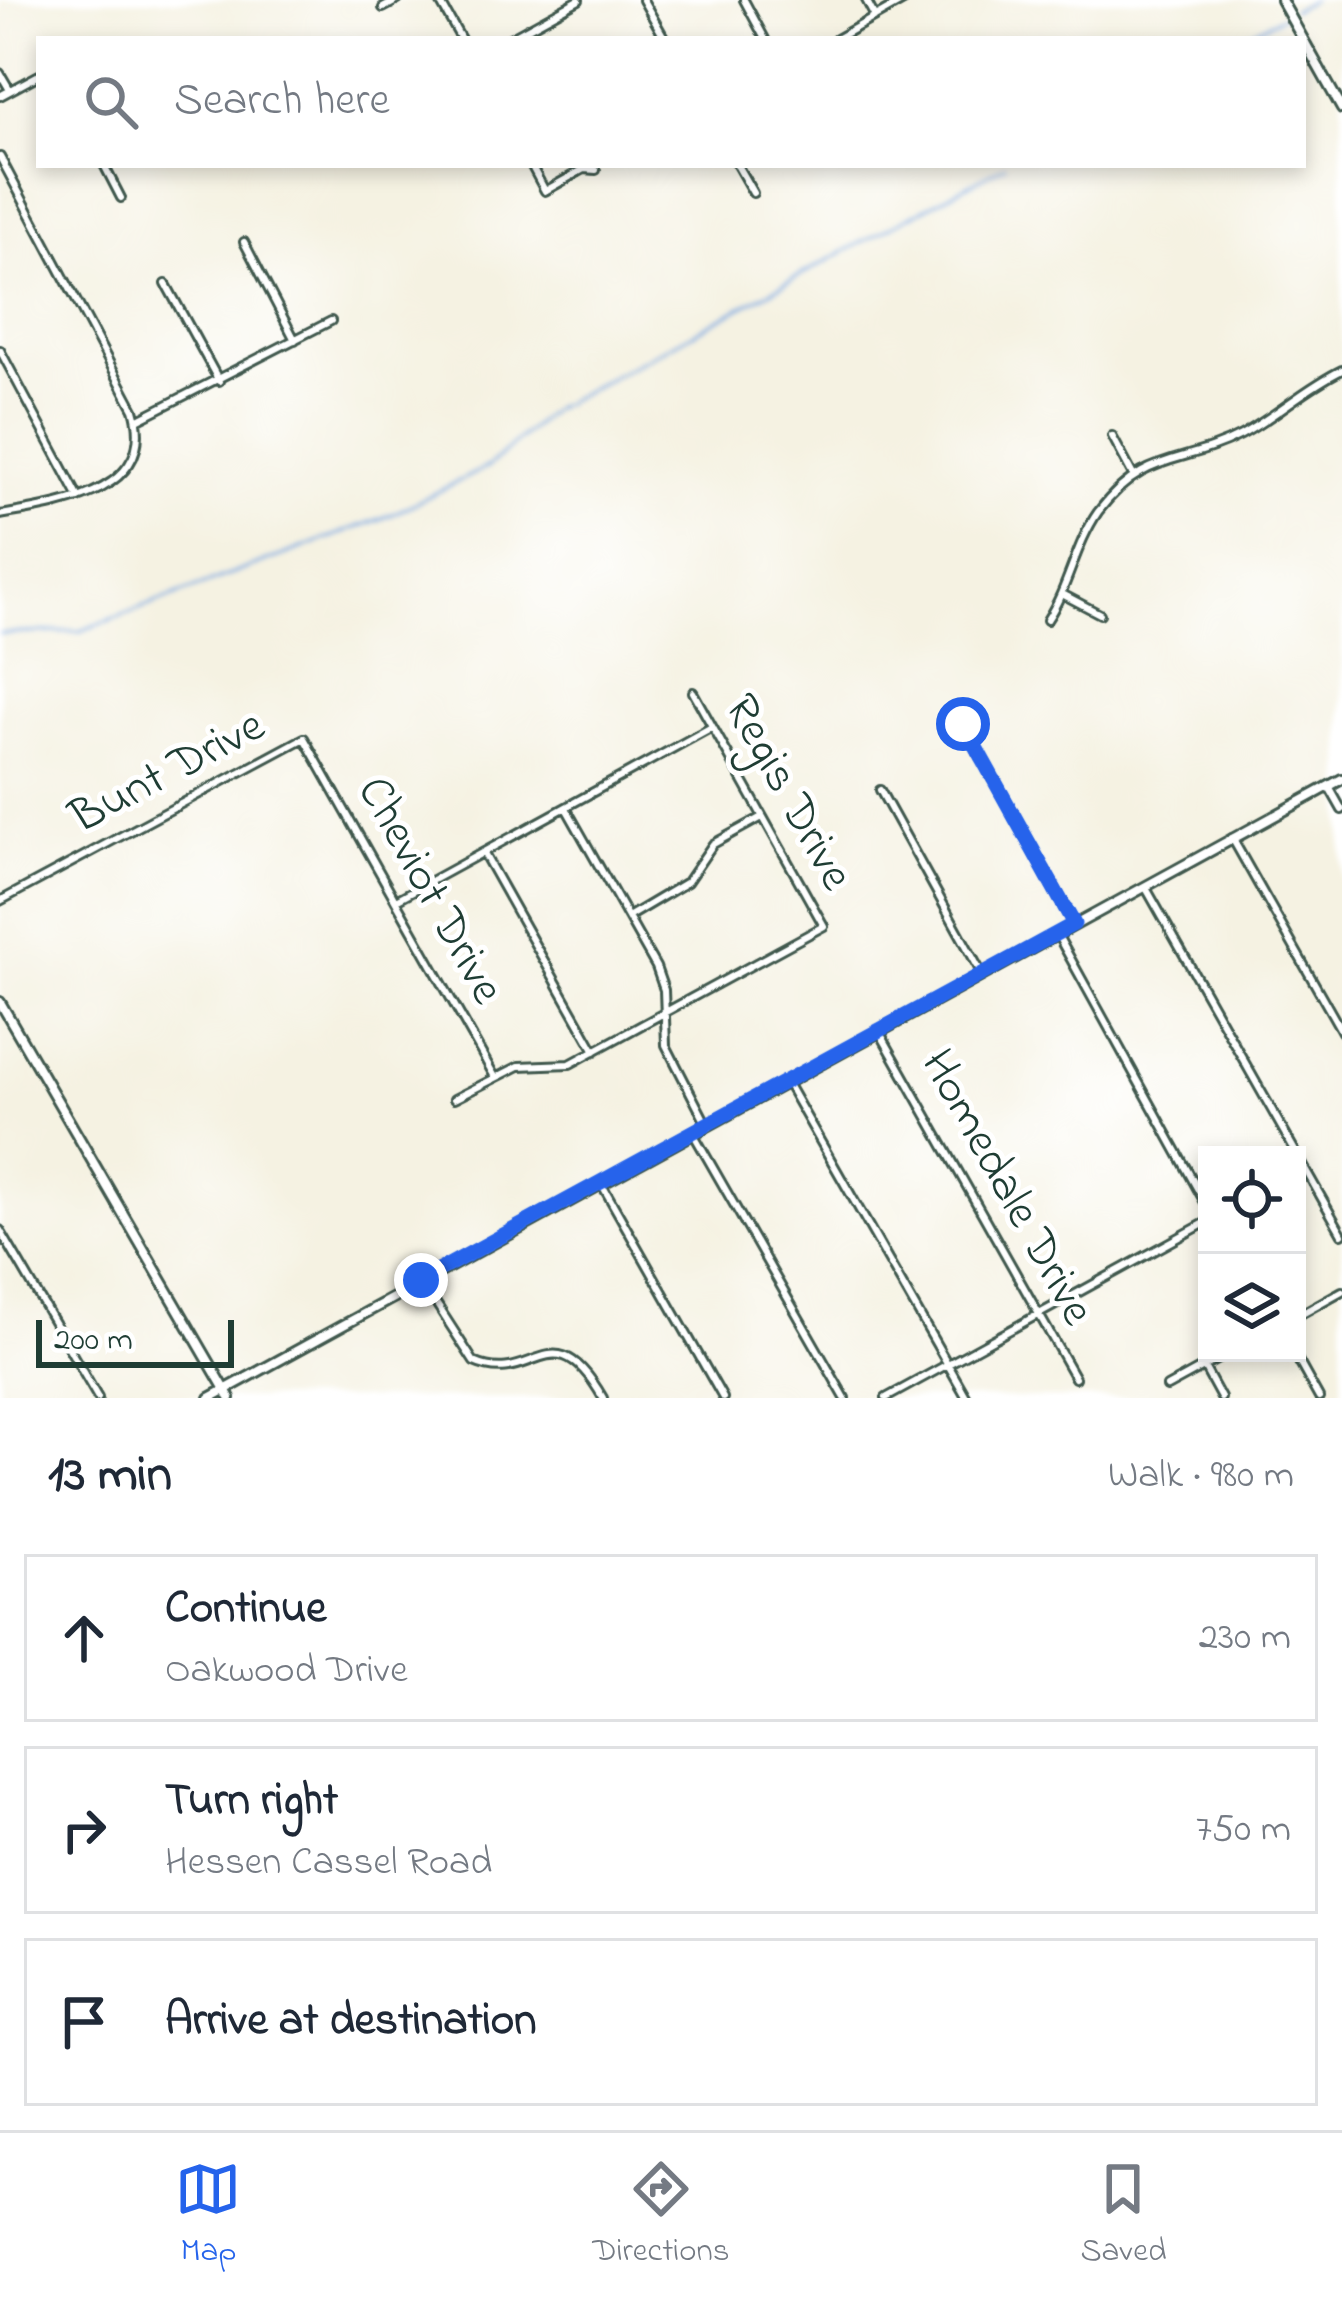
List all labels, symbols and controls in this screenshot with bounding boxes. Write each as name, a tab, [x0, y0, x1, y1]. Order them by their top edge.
search box	[36, 36, 1306, 168]
icon: search	[78, 69, 144, 135]
text: Search here	[174, 69, 390, 135]
street label: Regis Drive	[703, 682, 870, 905]
street label: Bunt Drive	[57, 692, 278, 854]
route start	[936, 697, 990, 751]
street label: Cheviot Drive	[338, 764, 521, 1018]
street label: Homedale Drive	[901, 1037, 1111, 1339]
map controls	[1198, 1146, 1306, 1362]
button: locate	[1198, 1146, 1306, 1254]
route end	[394, 1253, 448, 1307]
button: layers	[1198, 1254, 1306, 1362]
scale bar	[36, 1314, 234, 1367]
text: 200 m	[54, 1317, 133, 1365]
text: 13 min	[48, 1439, 172, 1514]
text: Walk · 980 m	[1108, 1448, 1294, 1505]
text: Continue	[165, 1577, 326, 1643]
icon: ahead	[51, 1605, 117, 1671]
text: 230 m	[1199, 1610, 1291, 1667]
text: Oakwood Drive	[165, 1643, 408, 1700]
text: Turn right	[165, 1769, 338, 1835]
icon: right	[51, 1797, 117, 1863]
text: 750 m	[1196, 1802, 1291, 1859]
text: Hessen Cassel Road	[165, 1835, 492, 1892]
icon: arrive	[51, 1989, 117, 2055]
text: Arrive at destination	[165, 1989, 536, 2055]
tab: Map	[175, 2156, 241, 2276]
tab: Directions	[592, 2156, 730, 2276]
tab: Saved	[1080, 2156, 1167, 2276]

